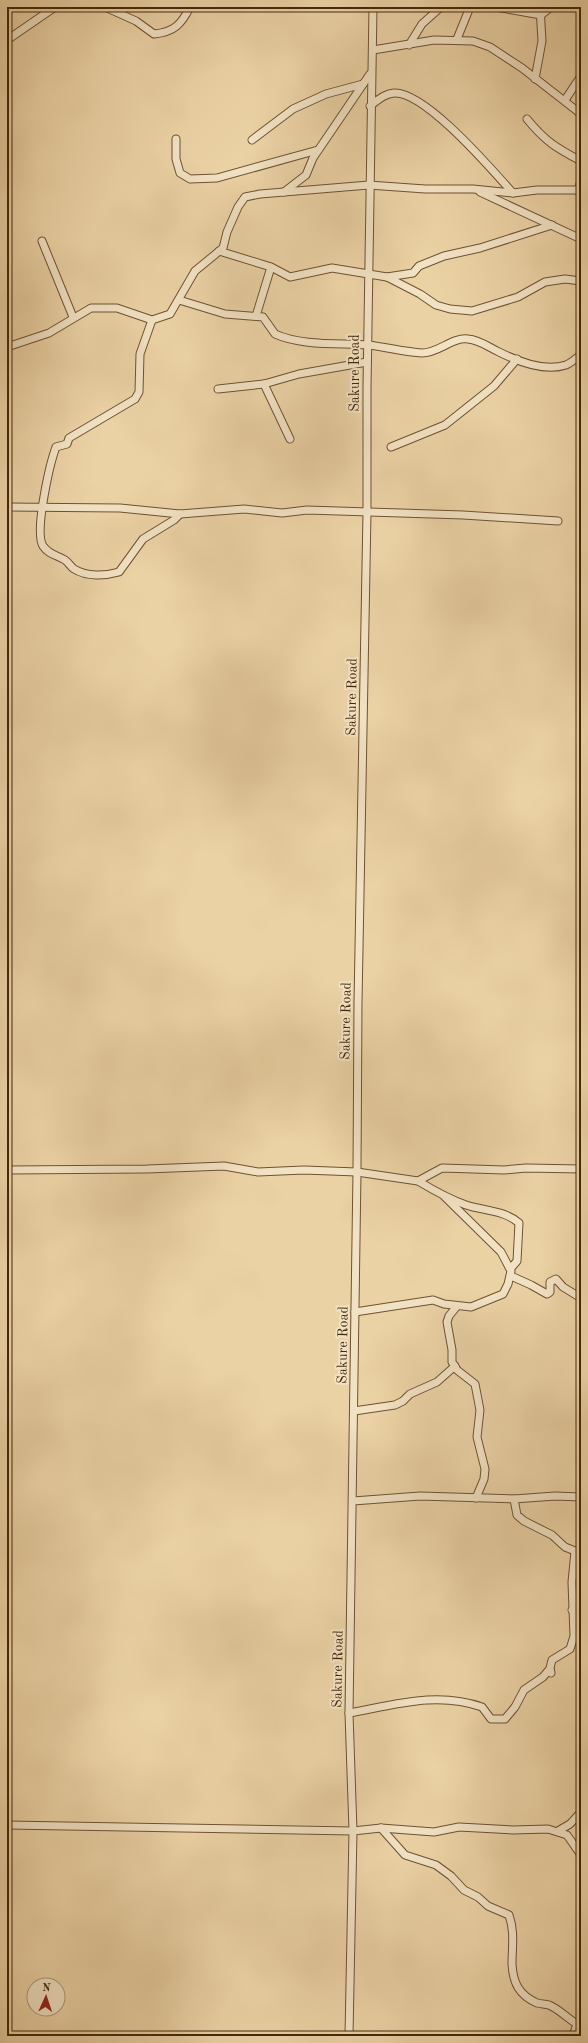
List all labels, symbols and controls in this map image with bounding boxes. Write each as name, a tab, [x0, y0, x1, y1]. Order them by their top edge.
street label: Sakure Road	[348, 334, 362, 412]
street label: Sakure Road	[344, 658, 360, 736]
street label: Sakure Road	[338, 982, 354, 1060]
street label: Sakure Road	[335, 1306, 351, 1384]
street label: Sakure Road	[330, 1630, 346, 1708]
north arrow	[26, 1977, 66, 2017]
text: N	[42, 1983, 52, 1994]

